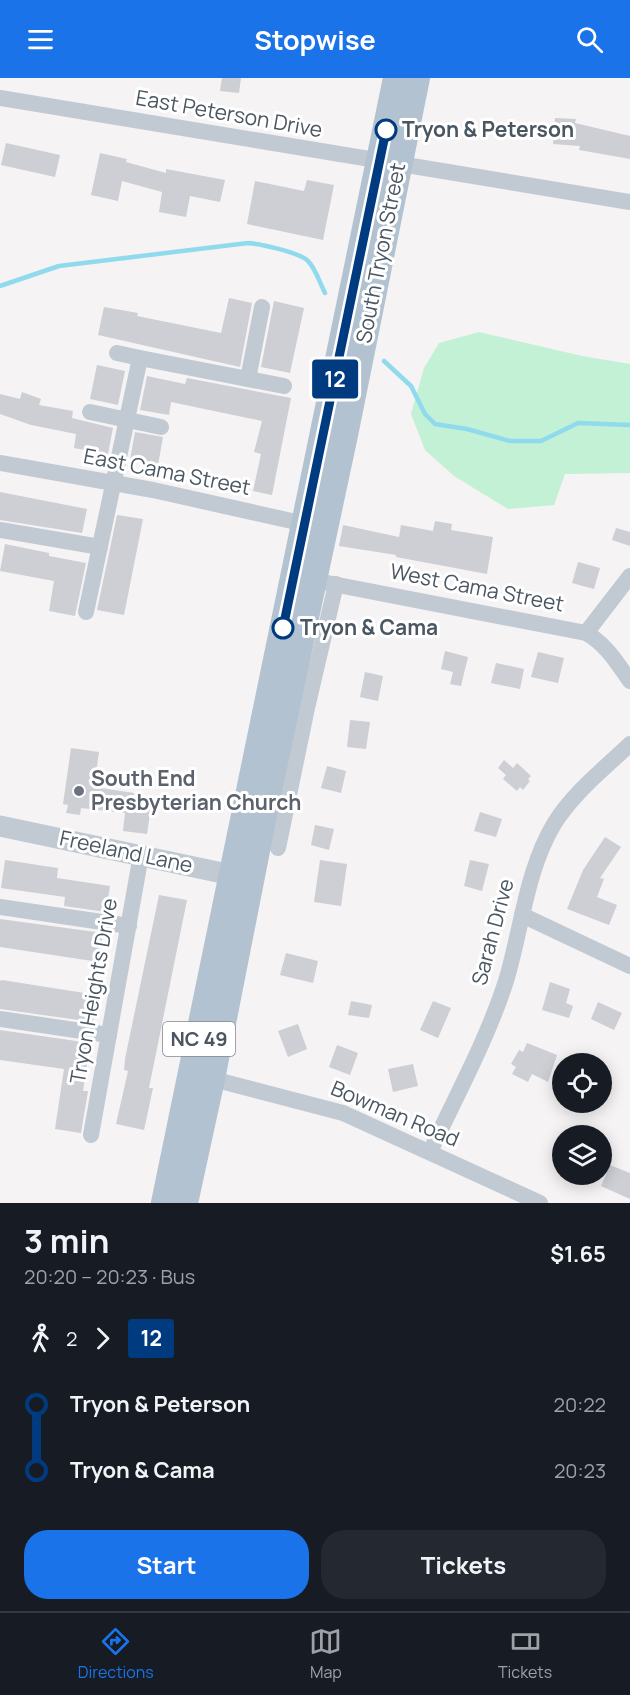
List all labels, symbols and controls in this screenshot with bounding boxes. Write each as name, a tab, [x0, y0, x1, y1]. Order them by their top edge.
text: Stopwise	[254, 21, 376, 58]
icon: menu	[24, 23, 57, 56]
icon: search	[573, 23, 606, 56]
street label: East Peterson Drive	[134, 83, 325, 143]
place label: Tryon & Peterson	[402, 115, 574, 143]
marker: Tryon & Peterson	[375, 119, 397, 141]
street label: South Tryon Street	[349, 160, 411, 345]
line badge: 12	[308, 360, 362, 398]
text: 12	[324, 365, 346, 393]
street label: East Cama Street	[81, 441, 253, 501]
street label: West Cama Street	[388, 556, 566, 618]
place label: Tryon & Cama	[300, 613, 438, 641]
marker: Tryon & Cama	[272, 617, 294, 639]
place label: South End Presbyterian Church	[91, 764, 301, 816]
marker: South End Presbyterian Church	[72, 784, 86, 798]
street label: Freeland Lane	[57, 823, 195, 879]
street label: Sarah Drive	[464, 875, 520, 988]
street label: Tryon Heights Drive	[63, 896, 123, 1086]
road number: NC 49	[163, 1022, 235, 1056]
map controls	[552, 1053, 612, 1185]
button: locate	[552, 1053, 612, 1113]
street label: Bowman Road	[327, 1073, 464, 1153]
button: layers	[552, 1125, 612, 1185]
text: 3 min	[24, 1218, 109, 1263]
text: $1.65	[550, 1239, 606, 1269]
text: 20:20 – 20:23 · Bus	[24, 1263, 195, 1290]
icon: walk	[24, 1322, 57, 1355]
icon: forward	[86, 1322, 119, 1355]
text: 12	[140, 1324, 162, 1352]
text: 2	[66, 1325, 77, 1352]
text: Tryon & Peterson	[70, 1389, 250, 1419]
text: 20:22	[554, 1391, 606, 1418]
text: Tryon & Cama	[70, 1455, 215, 1485]
text: 20:23	[554, 1457, 606, 1484]
button: Start	[24, 1530, 309, 1599]
button: Tickets	[321, 1530, 606, 1599]
tab: Directions	[78, 1625, 154, 1683]
tab: Map	[309, 1625, 342, 1683]
tab: Tickets	[498, 1625, 552, 1683]

